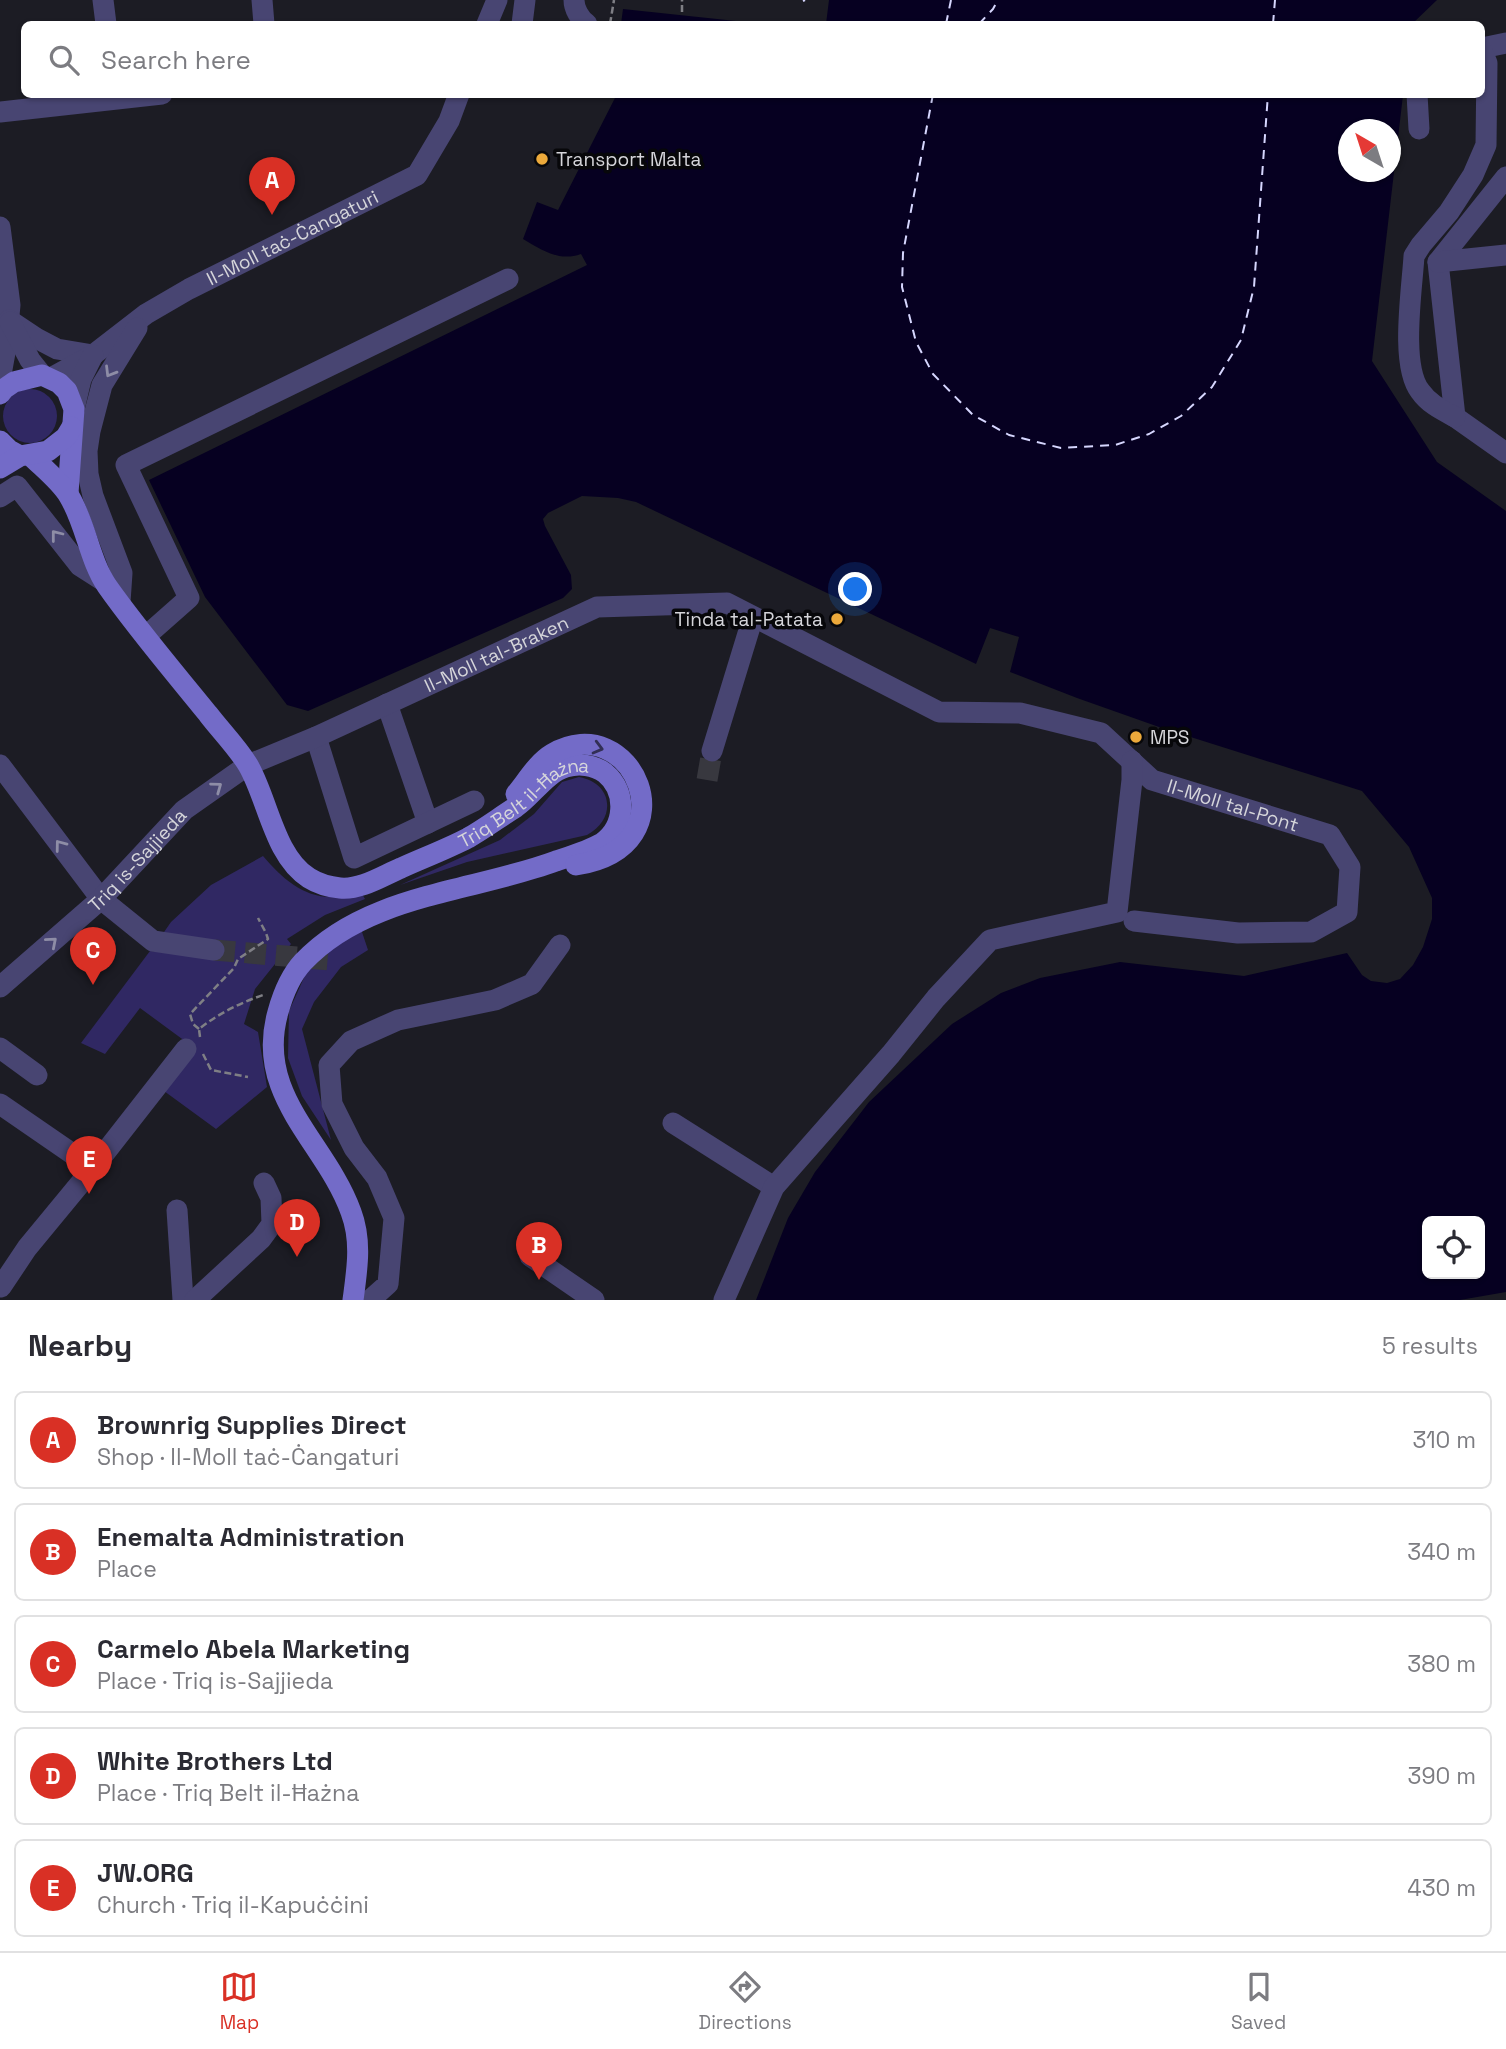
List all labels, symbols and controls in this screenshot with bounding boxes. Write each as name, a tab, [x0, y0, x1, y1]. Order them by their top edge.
search box	[21, 21, 1485, 98]
icon: search	[45, 41, 83, 79]
text: Search here	[101, 43, 251, 77]
north arrow	[1338, 119, 1401, 182]
place label: Transport Malta	[556, 147, 702, 172]
marker: Transport Malta	[534, 151, 550, 167]
pin: A	[249, 157, 295, 215]
street label: Il-Moll taċ-Ċangaturi	[202, 184, 383, 291]
one-way arrow	[105, 364, 118, 377]
one-way arrow	[52, 531, 65, 543]
your location	[838, 572, 872, 606]
place label: Tinda tal-Patata	[675, 607, 823, 632]
street label: Il-Moll tal-Braken	[420, 610, 573, 698]
marker: Tinda tal-Patata	[829, 611, 845, 627]
place label: MPS	[1150, 725, 1190, 750]
marker: MPS	[1128, 729, 1144, 745]
one-way arrow	[592, 740, 604, 754]
street label: Triq Belt il-Ħażna	[454, 753, 591, 854]
street label: Il-Moll tal-Pont	[1164, 773, 1302, 838]
one-way arrow	[209, 783, 222, 795]
street label: Triq is-Sajjieda	[83, 803, 192, 918]
one-way arrow	[56, 840, 69, 852]
pin: C	[70, 927, 116, 985]
one-way arrow	[43, 938, 56, 950]
pin: E	[66, 1136, 112, 1194]
pin: D	[274, 1199, 320, 1257]
map controls	[1422, 1216, 1485, 1279]
button: locate	[1422, 1216, 1485, 1279]
pin: B	[516, 1222, 562, 1280]
text: Nearby	[28, 1326, 132, 1365]
text: 5 results	[1382, 1331, 1478, 1361]
text: Brownrig Supplies Direct	[97, 1408, 407, 1442]
text: A	[46, 1425, 60, 1455]
text: 310 m	[1412, 1425, 1476, 1455]
text: Shop · Il-Moll taċ-Ċangaturi	[97, 1442, 399, 1472]
text: Enemalta Administration	[97, 1520, 405, 1554]
text: B	[45, 1537, 61, 1567]
text: 340 m	[1407, 1537, 1476, 1567]
text: Place	[97, 1554, 157, 1584]
text: Carmelo Abela Marketing	[97, 1632, 410, 1666]
text: C	[46, 1649, 60, 1679]
text: 380 m	[1407, 1649, 1476, 1679]
text: Place · Triq is-Sajjieda	[97, 1666, 333, 1696]
text: White Brothers Ltd	[97, 1744, 333, 1778]
text: D	[45, 1761, 61, 1791]
text: 390 m	[1408, 1761, 1476, 1791]
text: Place · Triq Belt il-Ħażna	[97, 1778, 359, 1808]
text: JW.ORG	[97, 1856, 194, 1890]
text: E	[47, 1873, 59, 1903]
text: 430 m	[1407, 1873, 1476, 1903]
text: Church · Triq il-Kapuċċini	[97, 1890, 369, 1920]
tab: Map	[220, 1968, 259, 2035]
tab: Directions	[699, 1968, 792, 2035]
tab: Saved	[1231, 1968, 1286, 2035]

